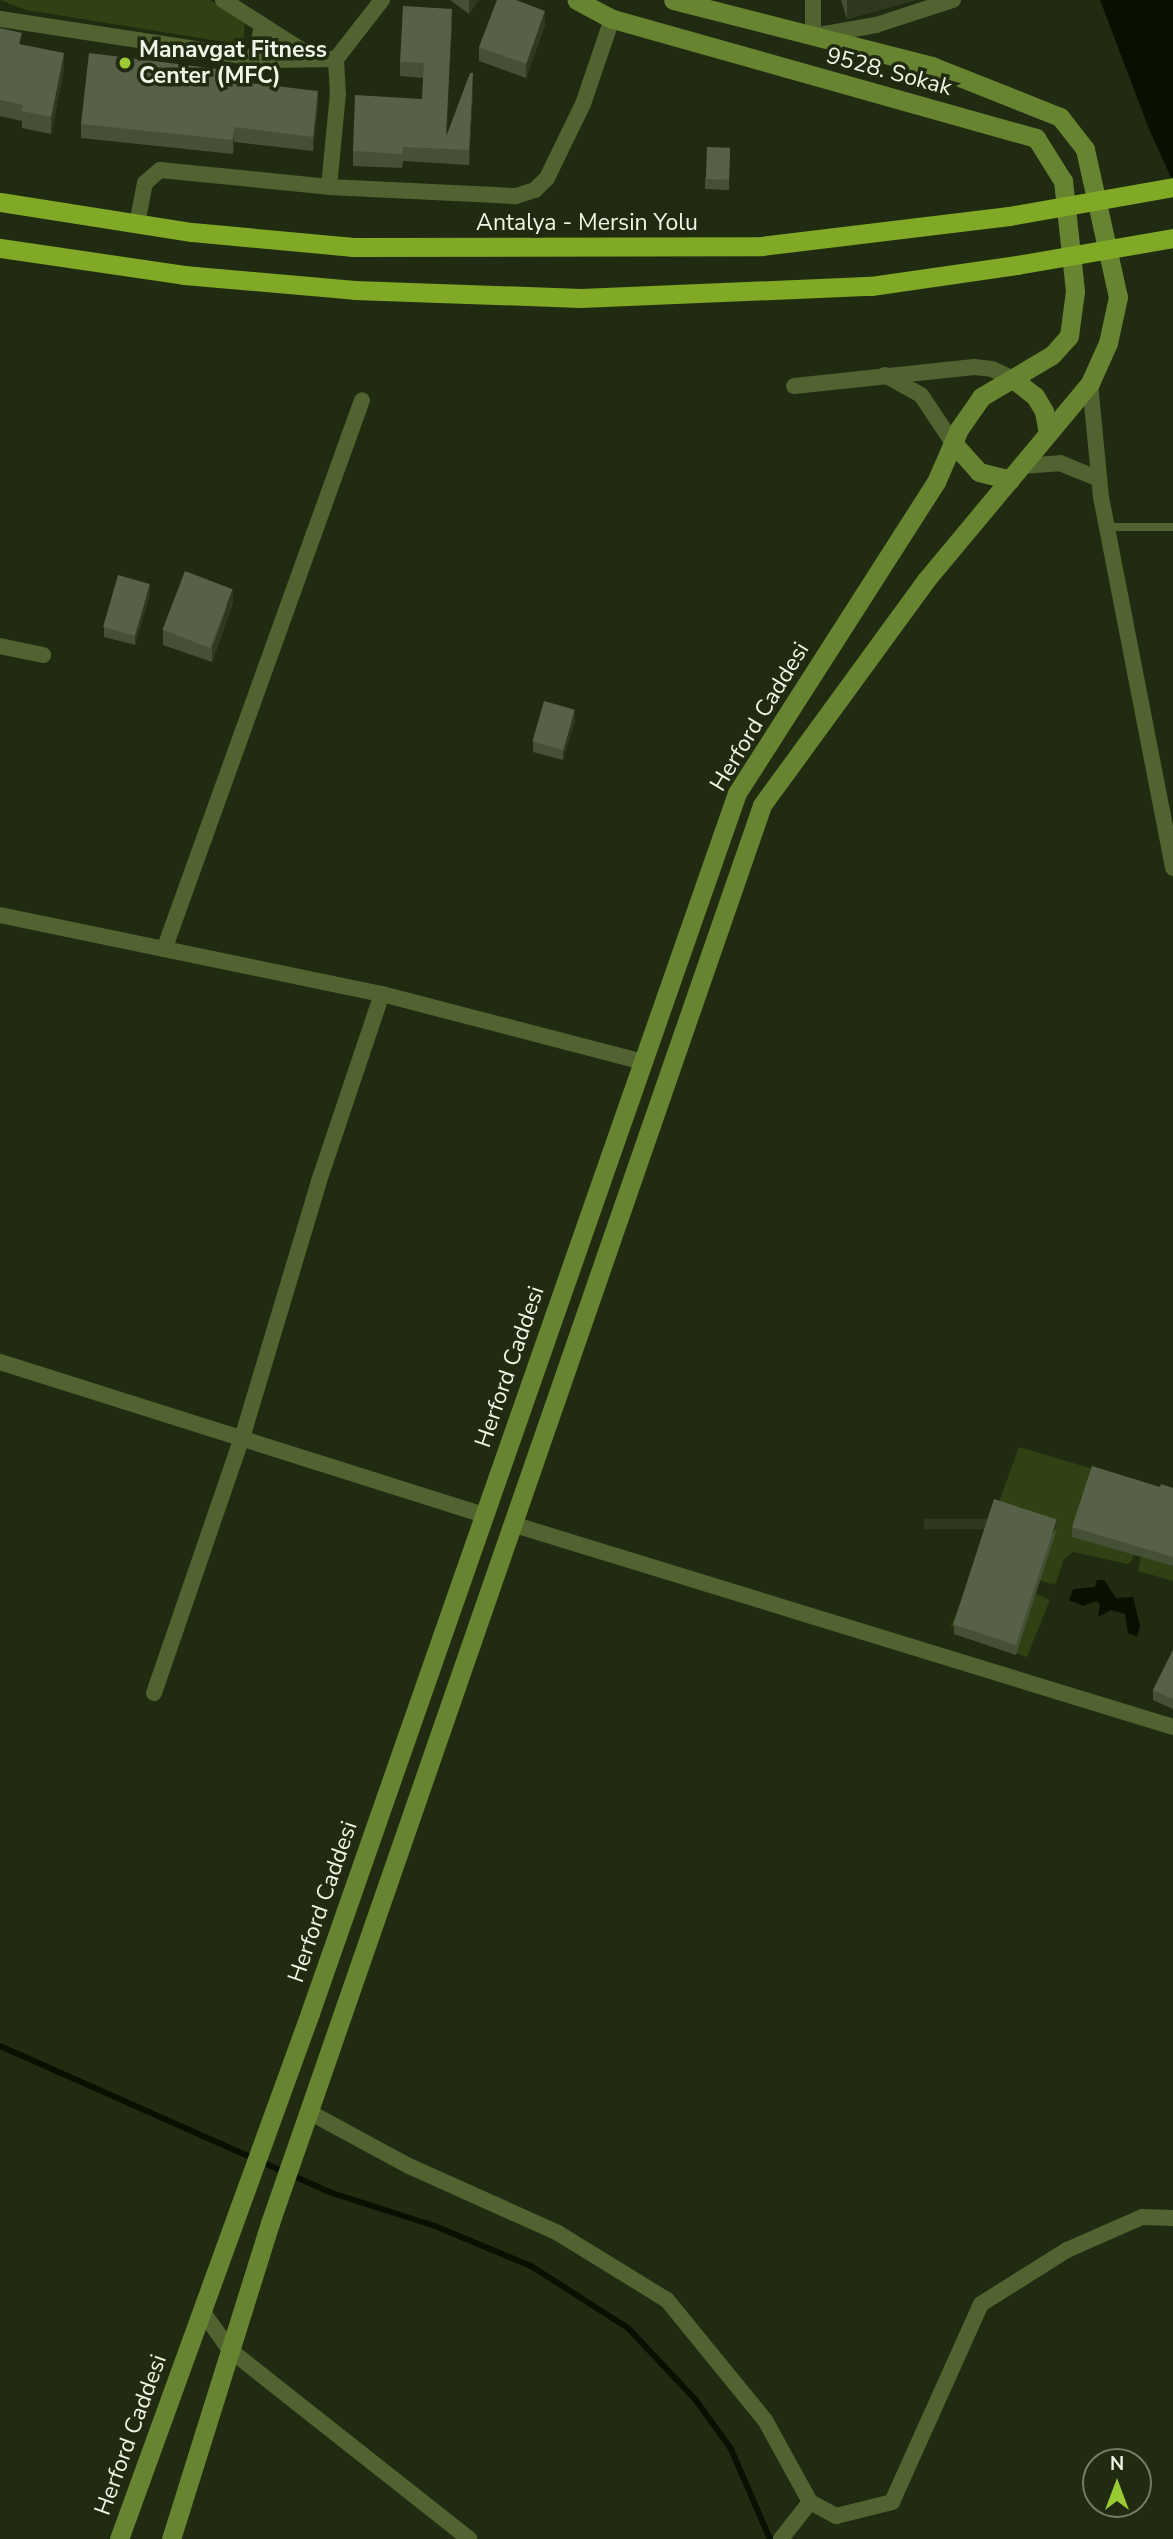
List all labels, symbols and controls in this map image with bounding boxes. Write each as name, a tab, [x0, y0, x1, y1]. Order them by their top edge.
place label: Manavgat Fitness Center (MFC)	[139, 36, 327, 90]
street label: 9528. Sokak	[823, 42, 955, 102]
marker: Manavgat Fitness Center (MFC)	[117, 55, 133, 71]
street label: Antalya - Mersin Yolu	[476, 209, 698, 237]
street label: Herford Caddesi	[705, 638, 815, 796]
street label: Herford Caddesi	[469, 1283, 551, 1451]
street label: Herford Caddesi	[282, 1818, 364, 1986]
street label: Herford Caddesi	[89, 2351, 173, 2519]
north arrow	[1082, 2448, 1152, 2518]
text: N	[1110, 2451, 1124, 2477]

